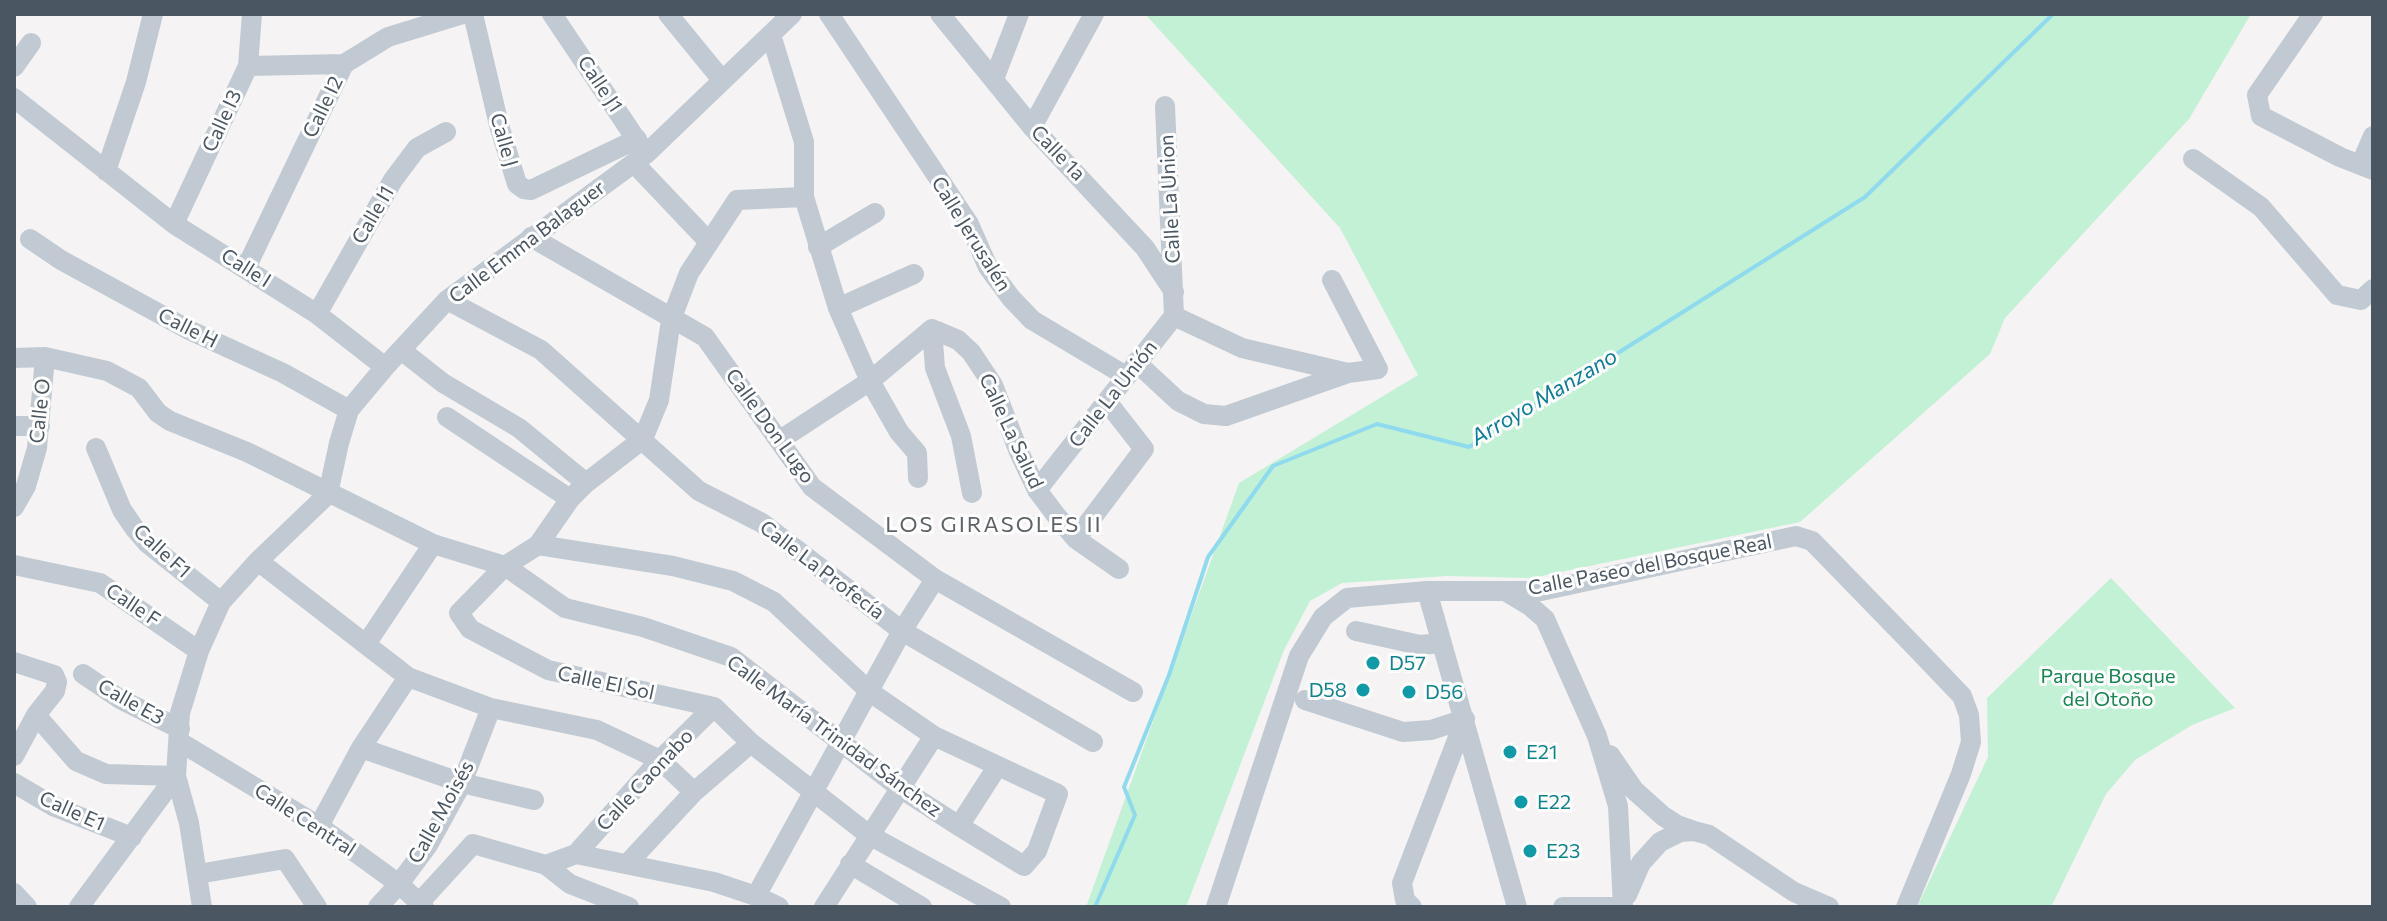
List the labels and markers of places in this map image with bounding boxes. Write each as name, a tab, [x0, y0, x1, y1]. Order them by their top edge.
place label: D57	[1389, 651, 1426, 675]
marker: D57	[1364, 654, 1382, 672]
place label: D58	[1309, 678, 1347, 702]
place label: D56	[1425, 680, 1463, 704]
marker: D58	[1354, 681, 1372, 699]
marker: D56	[1400, 683, 1418, 701]
place label: E21	[1526, 740, 1558, 764]
marker: E21	[1501, 743, 1519, 761]
place label: E22	[1537, 790, 1571, 814]
marker: E22	[1512, 793, 1530, 811]
place label: E23	[1546, 839, 1580, 863]
marker: E23	[1521, 842, 1539, 860]

